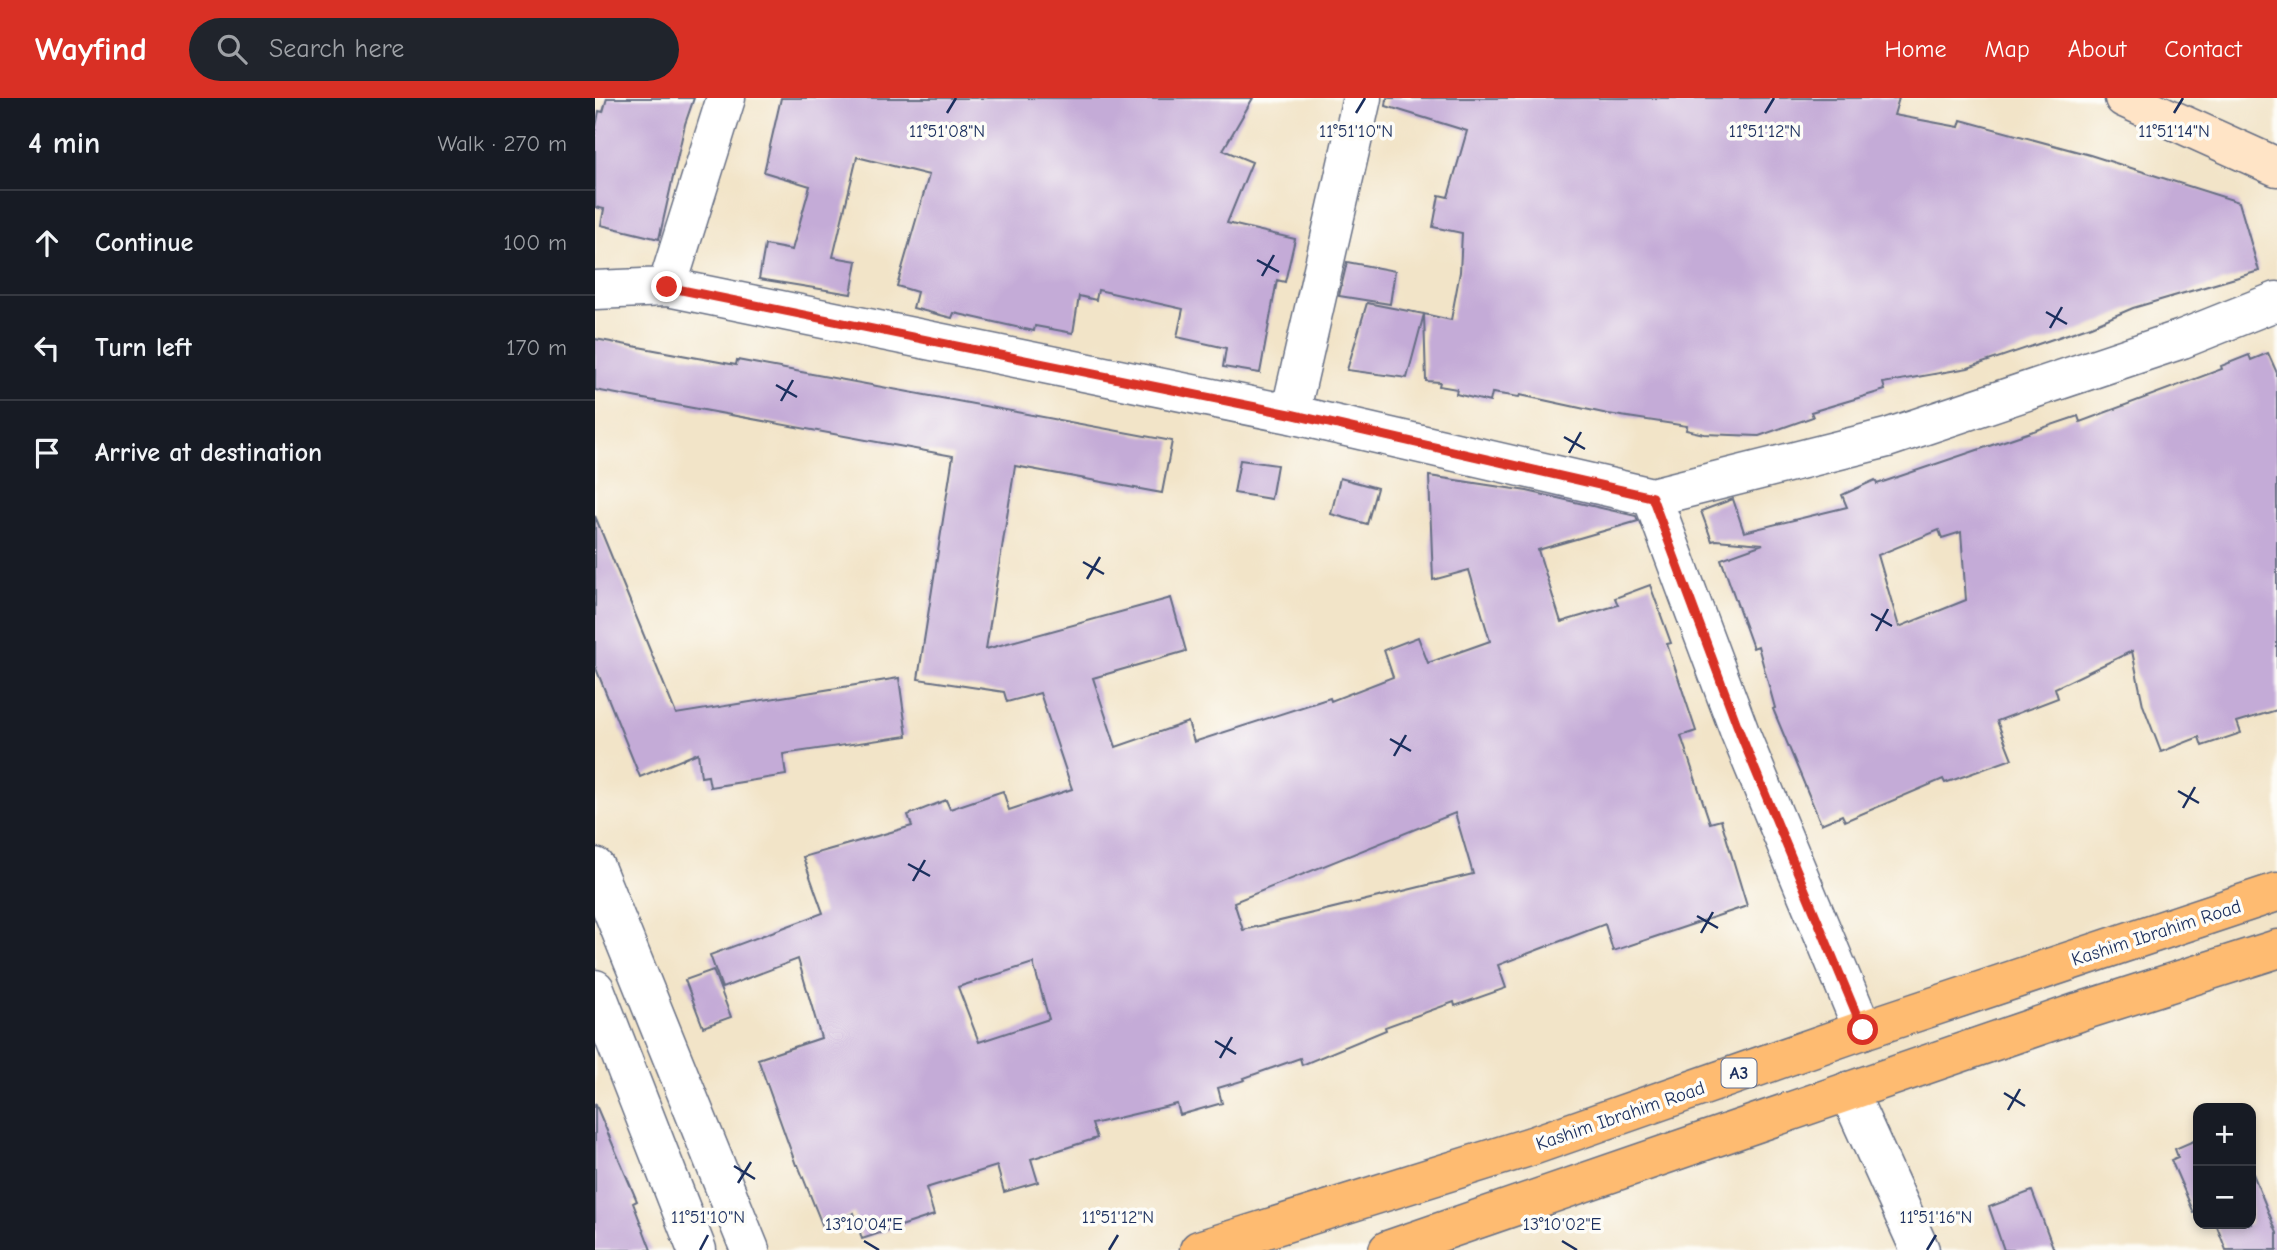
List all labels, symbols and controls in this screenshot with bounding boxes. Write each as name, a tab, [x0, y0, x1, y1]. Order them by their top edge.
search box	[189, 18, 679, 81]
text: Wayfind	[35, 30, 147, 68]
icon: search	[213, 30, 251, 68]
text: Search here	[269, 34, 404, 64]
text: Home	[1885, 35, 1946, 63]
text: Map	[1984, 35, 2030, 63]
text: About	[2068, 35, 2126, 63]
text: Contact	[2164, 35, 2242, 63]
text: 11°51'08"N	[909, 121, 985, 142]
text: 11°51'10"N	[1319, 121, 1393, 142]
text: 11°51'12"N	[1729, 121, 1801, 142]
text: 11°51'14"N	[2138, 121, 2210, 142]
text: 4 min	[28, 126, 100, 161]
text: Walk · 270 m	[438, 130, 567, 157]
icon: ahead	[28, 224, 66, 262]
text: Continue	[95, 228, 193, 258]
text: 100 m	[503, 229, 567, 256]
route end	[651, 271, 682, 302]
icon: left	[28, 329, 66, 367]
text: Turn left	[95, 333, 192, 363]
text: 170 m	[506, 334, 567, 361]
icon: arrive	[28, 434, 66, 472]
text: Arrive at destination	[95, 438, 322, 468]
street label: Kashim Ibrahim Road	[2069, 895, 2244, 971]
route start	[1847, 1014, 1878, 1045]
road number: A3	[1721, 1058, 1757, 1088]
street label: Kashim Ibrahim Road	[1533, 1077, 1708, 1155]
map controls	[2193, 1103, 2256, 1229]
button: +	[2193, 1103, 2256, 1166]
button: −	[2193, 1166, 2256, 1229]
text: 11°51'10"N	[671, 1207, 745, 1228]
text: 11°51'12"N	[1082, 1207, 1154, 1228]
text: 11°51'16"N	[1900, 1207, 1972, 1228]
text: 13°10'04"E	[825, 1214, 903, 1235]
text: 13°10'02"E	[1523, 1214, 1601, 1235]

